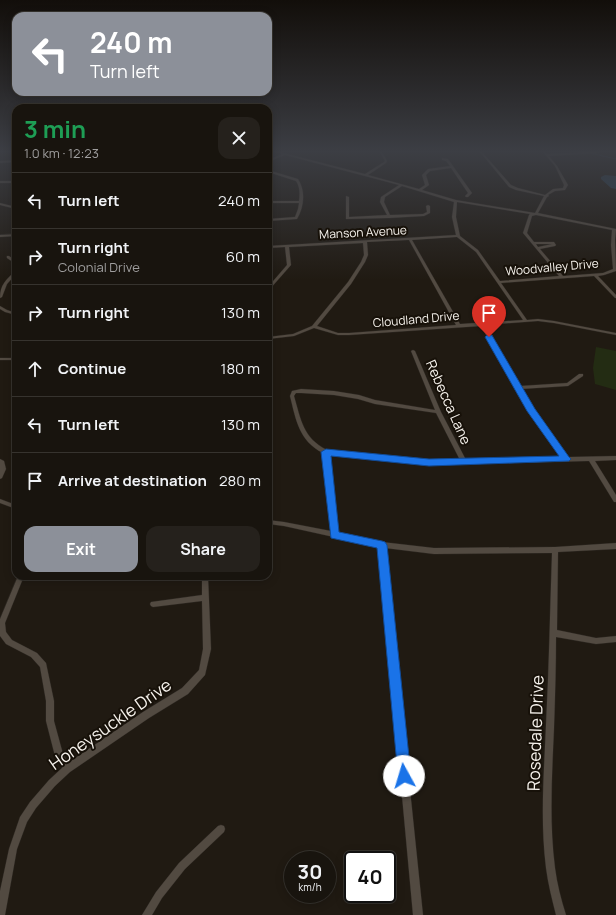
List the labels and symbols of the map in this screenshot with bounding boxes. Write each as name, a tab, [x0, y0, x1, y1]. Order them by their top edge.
street label: Manson Avenue	[319, 221, 407, 243]
street label: Woodvalley Drive	[505, 254, 599, 280]
pin	[472, 296, 506, 337]
street label: Cloudland Drive	[372, 307, 460, 331]
street label: Rebecca Lane	[422, 357, 476, 447]
street label: Honeysuckle Drive	[44, 673, 176, 775]
street label: Rosedale Drive	[521, 675, 549, 791]
position arrow	[383, 755, 425, 797]
speed limit sign: 40	[344, 851, 396, 903]

